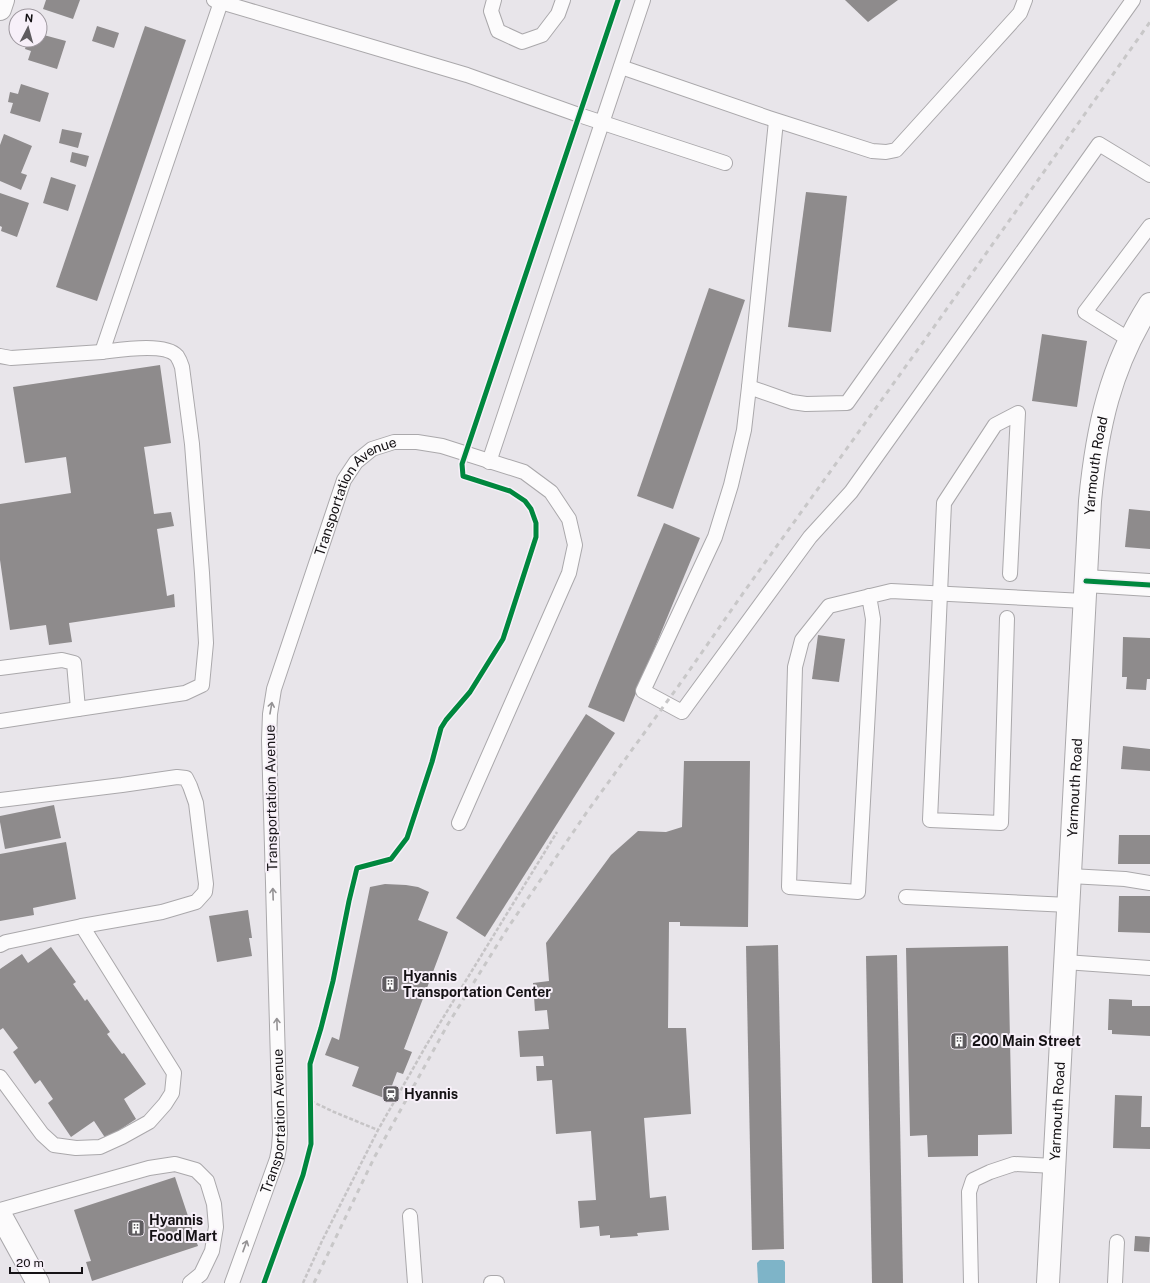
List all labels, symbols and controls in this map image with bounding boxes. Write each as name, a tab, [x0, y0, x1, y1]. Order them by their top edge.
north arrow	[8, 8, 48, 48]
text: N	[24, 12, 34, 24]
street label: Yarmouth Road	[1081, 415, 1111, 515]
street label: Transportation Avenue	[311, 434, 398, 558]
one-way arrow	[267, 702, 275, 715]
street label: Transportation Avenue	[262, 724, 280, 871]
street label: Yarmouth Road	[1064, 738, 1085, 838]
one-way arrow	[269, 888, 277, 901]
place label: Hyannis Transportation Center	[403, 968, 551, 1000]
building icon: Hyannis Transportation Center	[380, 974, 400, 994]
one-way arrow	[273, 1018, 281, 1031]
building icon: 200 Main Street	[949, 1031, 969, 1051]
place label: 200 Main Street	[972, 1033, 1081, 1049]
street label: Transportation Avenue	[257, 1048, 288, 1196]
street label: Yarmouth Road	[1047, 1061, 1068, 1161]
station icon: Hyannis	[381, 1084, 401, 1104]
place label: Hyannis	[404, 1086, 458, 1102]
place label: Hyannis Food Mart	[149, 1212, 218, 1244]
building icon: Hyannis Food Mart	[126, 1218, 146, 1238]
one-way arrow	[242, 1241, 250, 1253]
scale bar	[10, 1249, 82, 1275]
text: 20 m	[16, 1256, 44, 1270]

